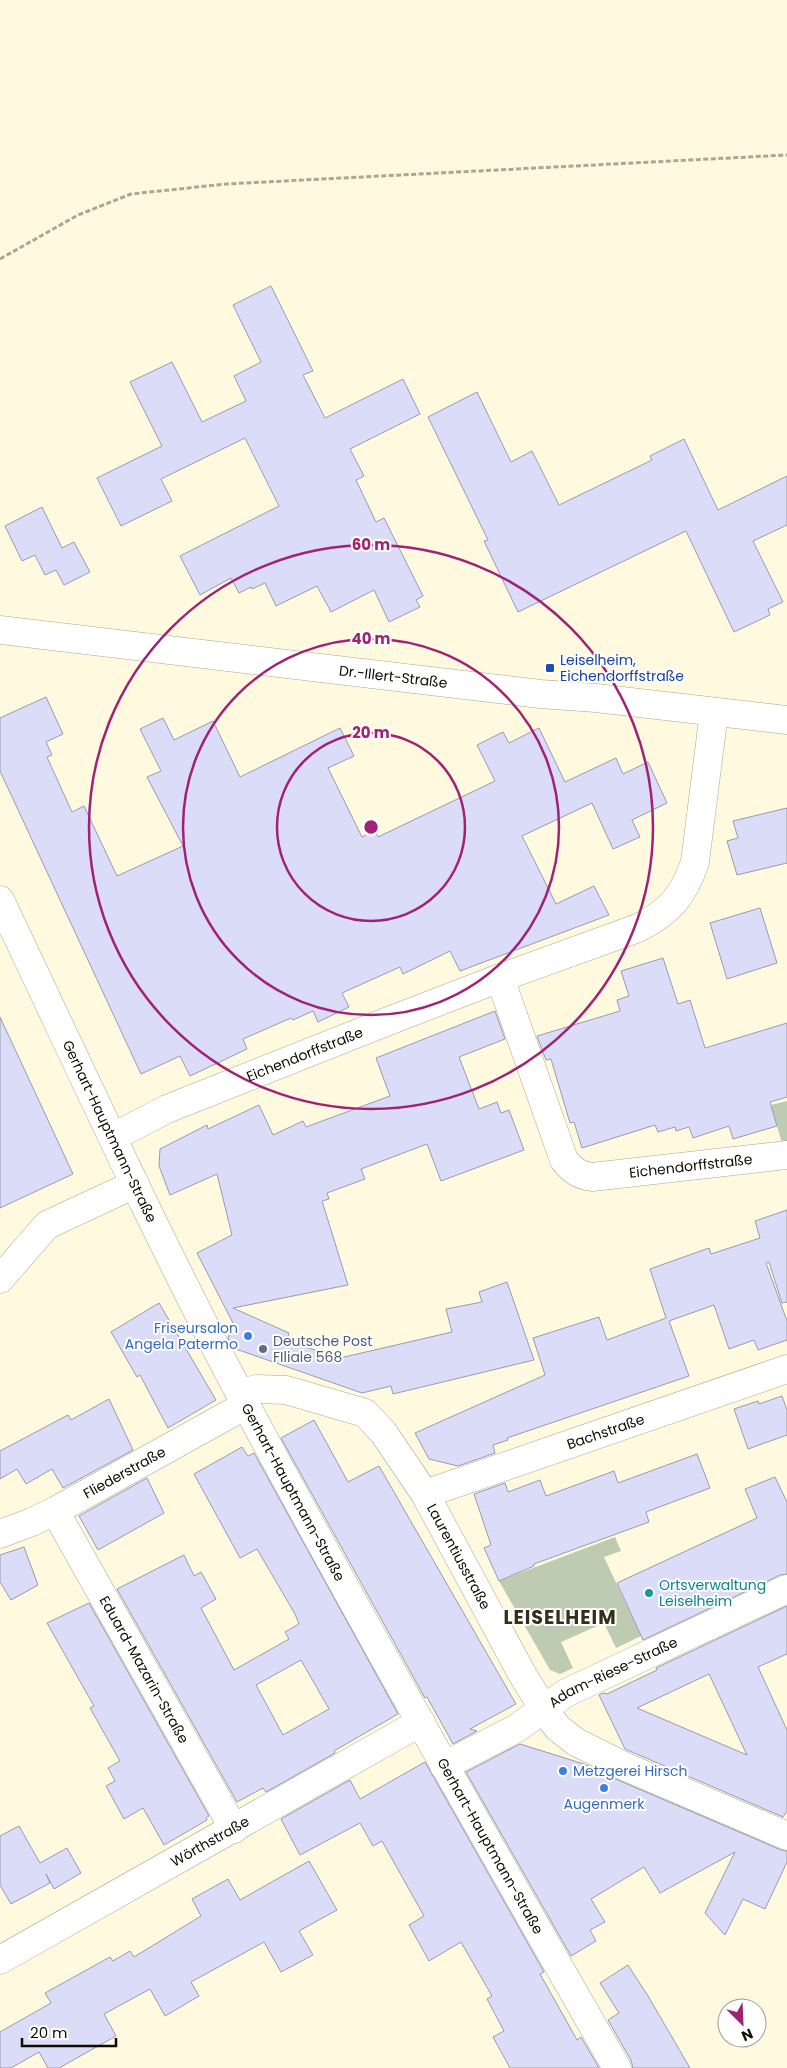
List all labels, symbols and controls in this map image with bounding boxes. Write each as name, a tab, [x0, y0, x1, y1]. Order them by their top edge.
text: 60 m	[352, 534, 390, 555]
text: 40 m	[351, 628, 391, 649]
place label: Leiselheim, Eichendorffstraße	[560, 650, 684, 686]
street label: Dr.-Illert-Straße	[338, 660, 449, 693]
marker: Leiselheim, Eichendorffstraße	[544, 662, 556, 674]
text: 20 m	[352, 722, 390, 743]
centre of rings	[362, 818, 380, 836]
street label: Eichendorffstraße	[243, 1022, 366, 1086]
street label: Gerhart-Hauptmann-Straße	[58, 1037, 162, 1226]
street label: Eichendorffstraße	[628, 1149, 754, 1183]
place label: Friseursalon Angela Patermo	[125, 1318, 238, 1354]
marker: Friseursalon Angela Patermo	[242, 1330, 254, 1342]
place label: Deutsche Post FIliale 568	[273, 1331, 372, 1367]
marker: Deutsche Post FIliale 568	[257, 1343, 269, 1355]
street label: Gerhart-Hauptmann-Straße	[237, 1400, 350, 1585]
street label: Bachstraße	[564, 1409, 647, 1454]
street label: Fliederstraße	[80, 1441, 169, 1503]
street label: Laurentiusstraße	[422, 1500, 496, 1613]
place label: Ortsverwaltung Leiselheim	[659, 1575, 766, 1611]
marker: Ortsverwaltung Leiselheim	[643, 1587, 655, 1599]
street label: Eduard-Mazarin-Straße	[95, 1592, 194, 1747]
district label: LEISELHEIM	[503, 1604, 617, 1631]
street label: Adam-Riese-Straße	[545, 1632, 681, 1712]
street label: Gerhart-Hauptmann-Straße	[432, 1754, 548, 1938]
place label: Metzgerei Hirsch	[573, 1761, 688, 1781]
marker: Metzgerei Hirsch	[557, 1765, 569, 1777]
marker: Augenmerk	[598, 1782, 610, 1794]
place label: Augenmerk	[563, 1794, 645, 1814]
street label: Wörthstraße	[167, 1811, 253, 1872]
north arrow	[717, 1998, 767, 2048]
scale bar	[22, 2016, 116, 2048]
text: 20 m	[30, 2022, 68, 2043]
text: N	[738, 2024, 756, 2046]

